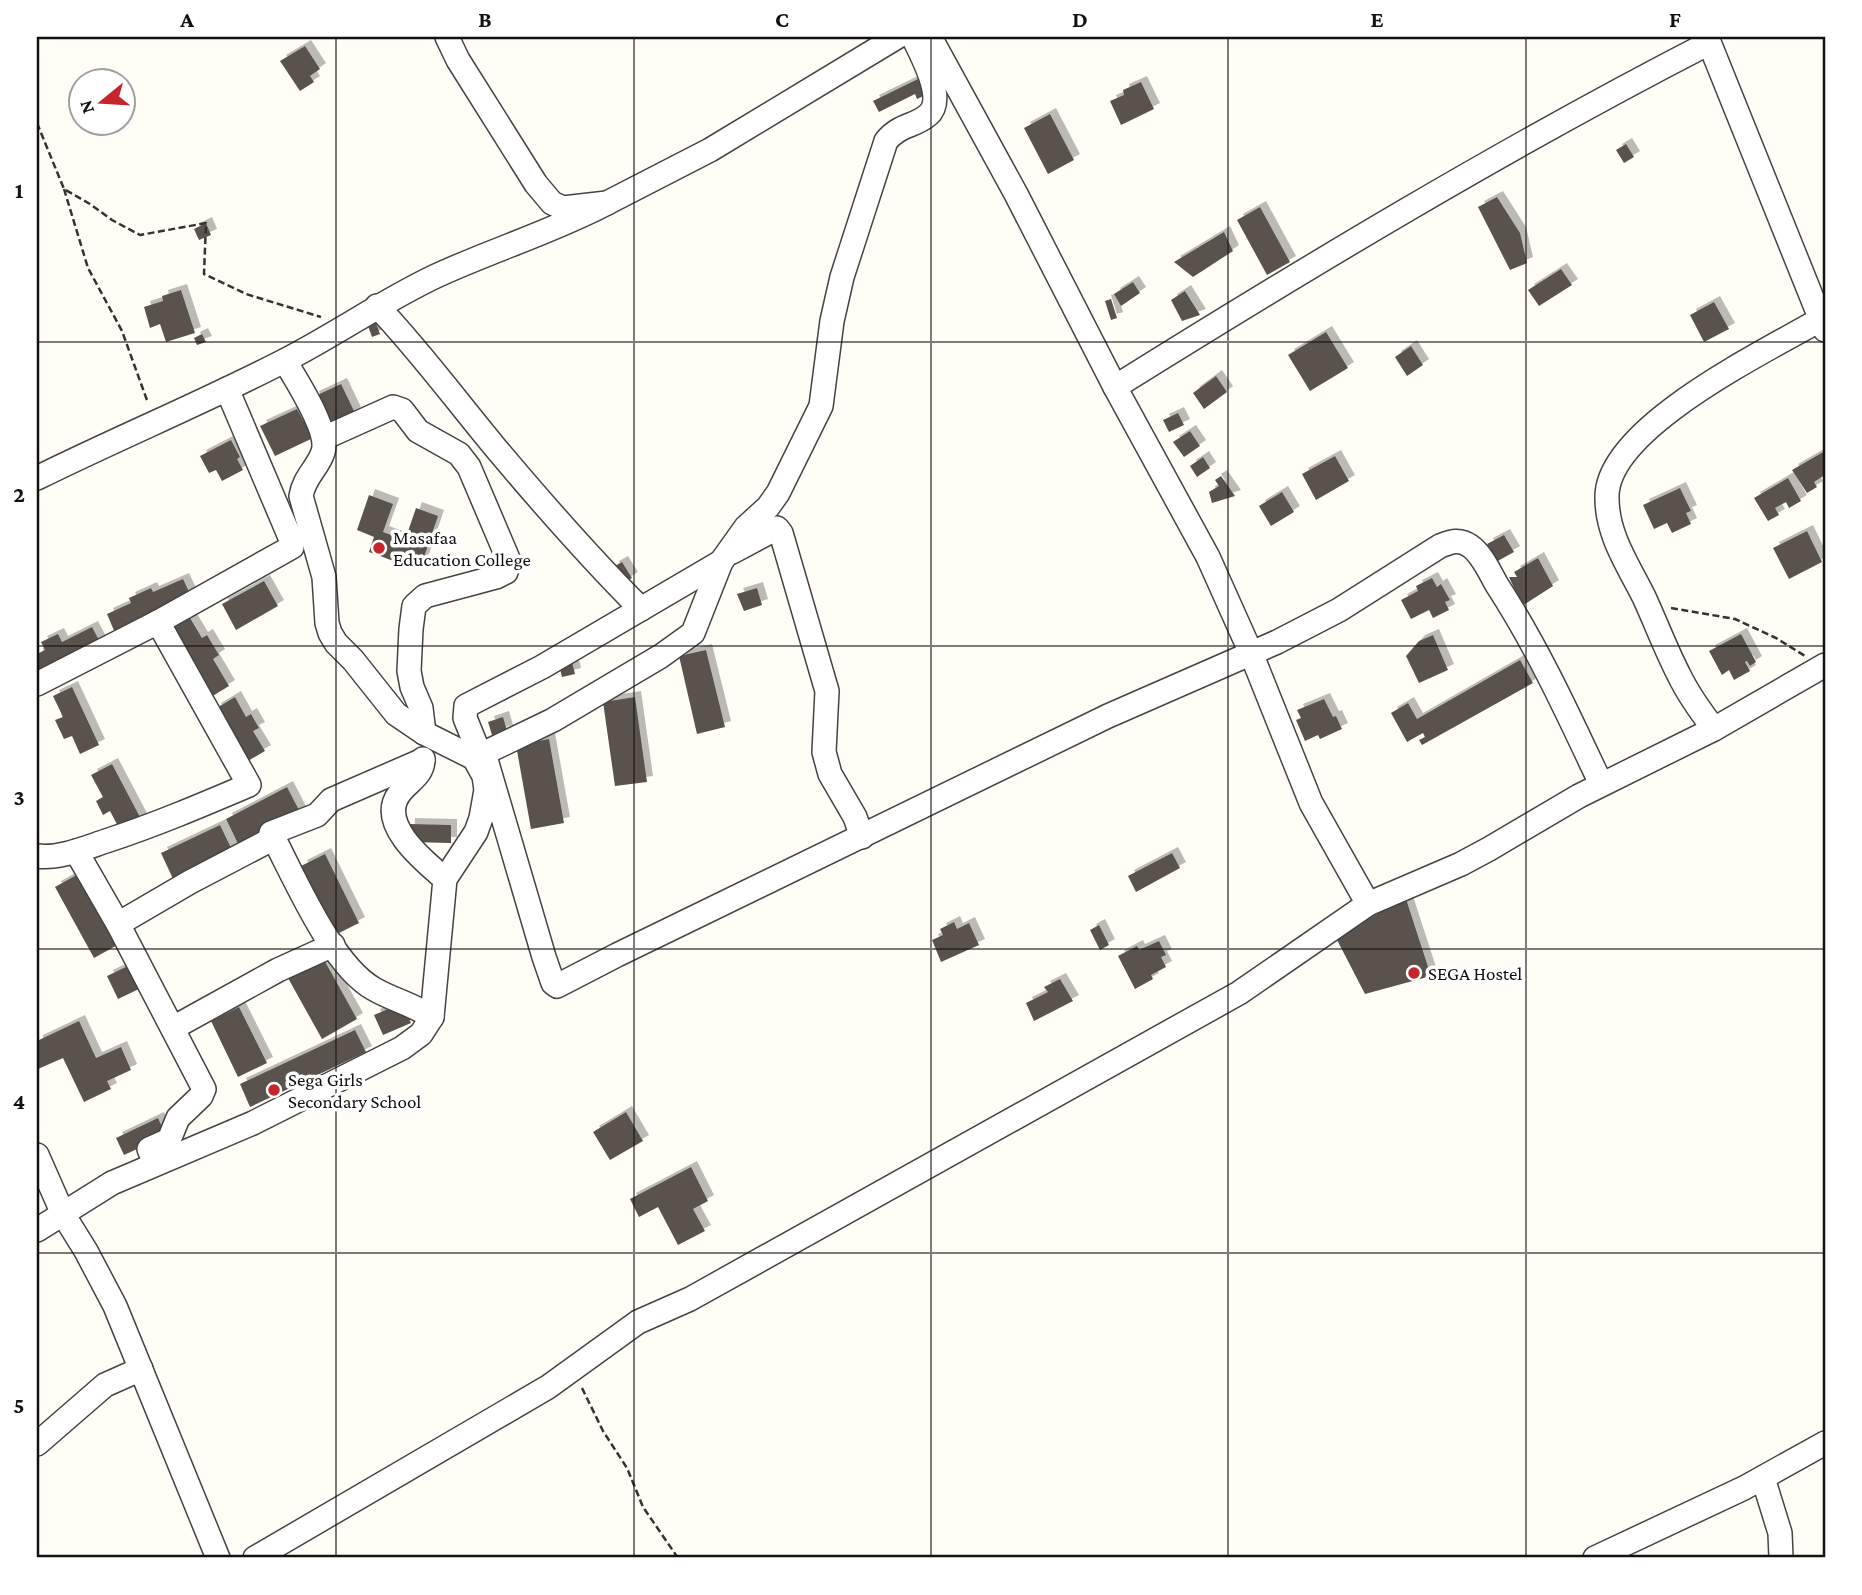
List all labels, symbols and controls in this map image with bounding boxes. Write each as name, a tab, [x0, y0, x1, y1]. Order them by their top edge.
text: A	[179, 6, 194, 32]
text: B	[478, 6, 492, 32]
text: C	[775, 6, 789, 32]
text: D	[1072, 6, 1088, 32]
text: E	[1370, 6, 1384, 32]
text: F	[1669, 6, 1681, 32]
north arrow	[66, 66, 136, 136]
text: N	[74, 98, 98, 117]
text: 1	[15, 177, 24, 203]
text: 2	[13, 481, 25, 507]
place label: Masafaa Education College	[393, 527, 531, 570]
marker: Masafaa Education College	[371, 540, 387, 556]
text: 3	[13, 784, 25, 810]
place label: SEGA Hostel	[1428, 963, 1522, 984]
marker: SEGA Hostel	[1406, 965, 1422, 981]
place label: Sega Girls Secondary School	[288, 1069, 421, 1112]
marker: Sega Girls Secondary School	[266, 1082, 282, 1098]
text: 4	[13, 1088, 25, 1114]
text: 5	[13, 1392, 25, 1418]

